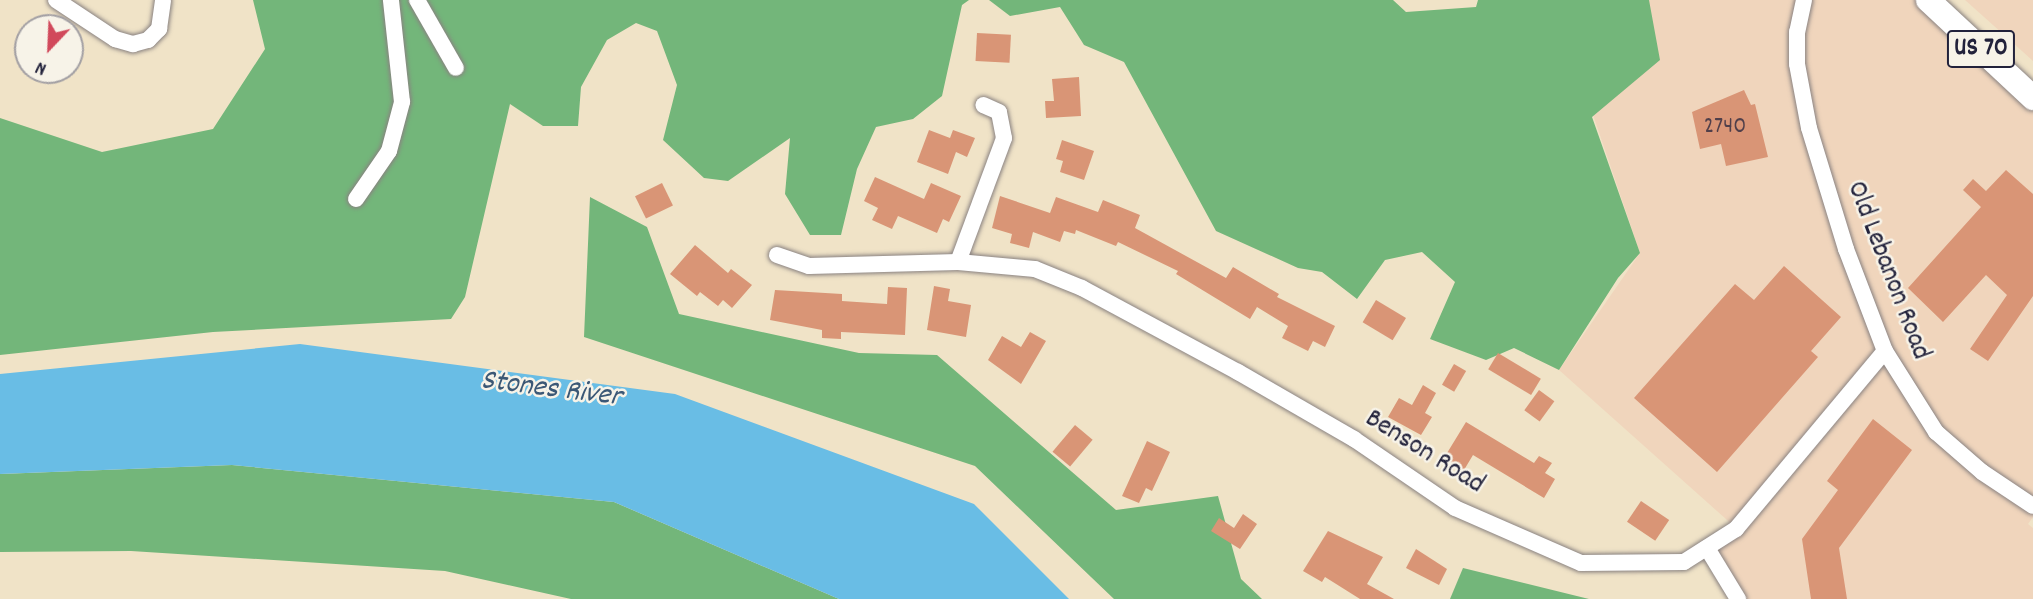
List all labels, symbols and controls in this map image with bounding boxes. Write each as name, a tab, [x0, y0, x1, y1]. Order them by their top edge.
north arrow	[14, 14, 84, 84]
road number: US 70	[1946, 26, 2016, 72]
text: N	[32, 53, 51, 81]
house number: 2740	[1704, 114, 1746, 142]
street label: Old Lebanon Road	[1838, 177, 1936, 365]
water label: Stones River	[479, 365, 623, 417]
street label: Benson Road	[1358, 403, 1490, 503]

